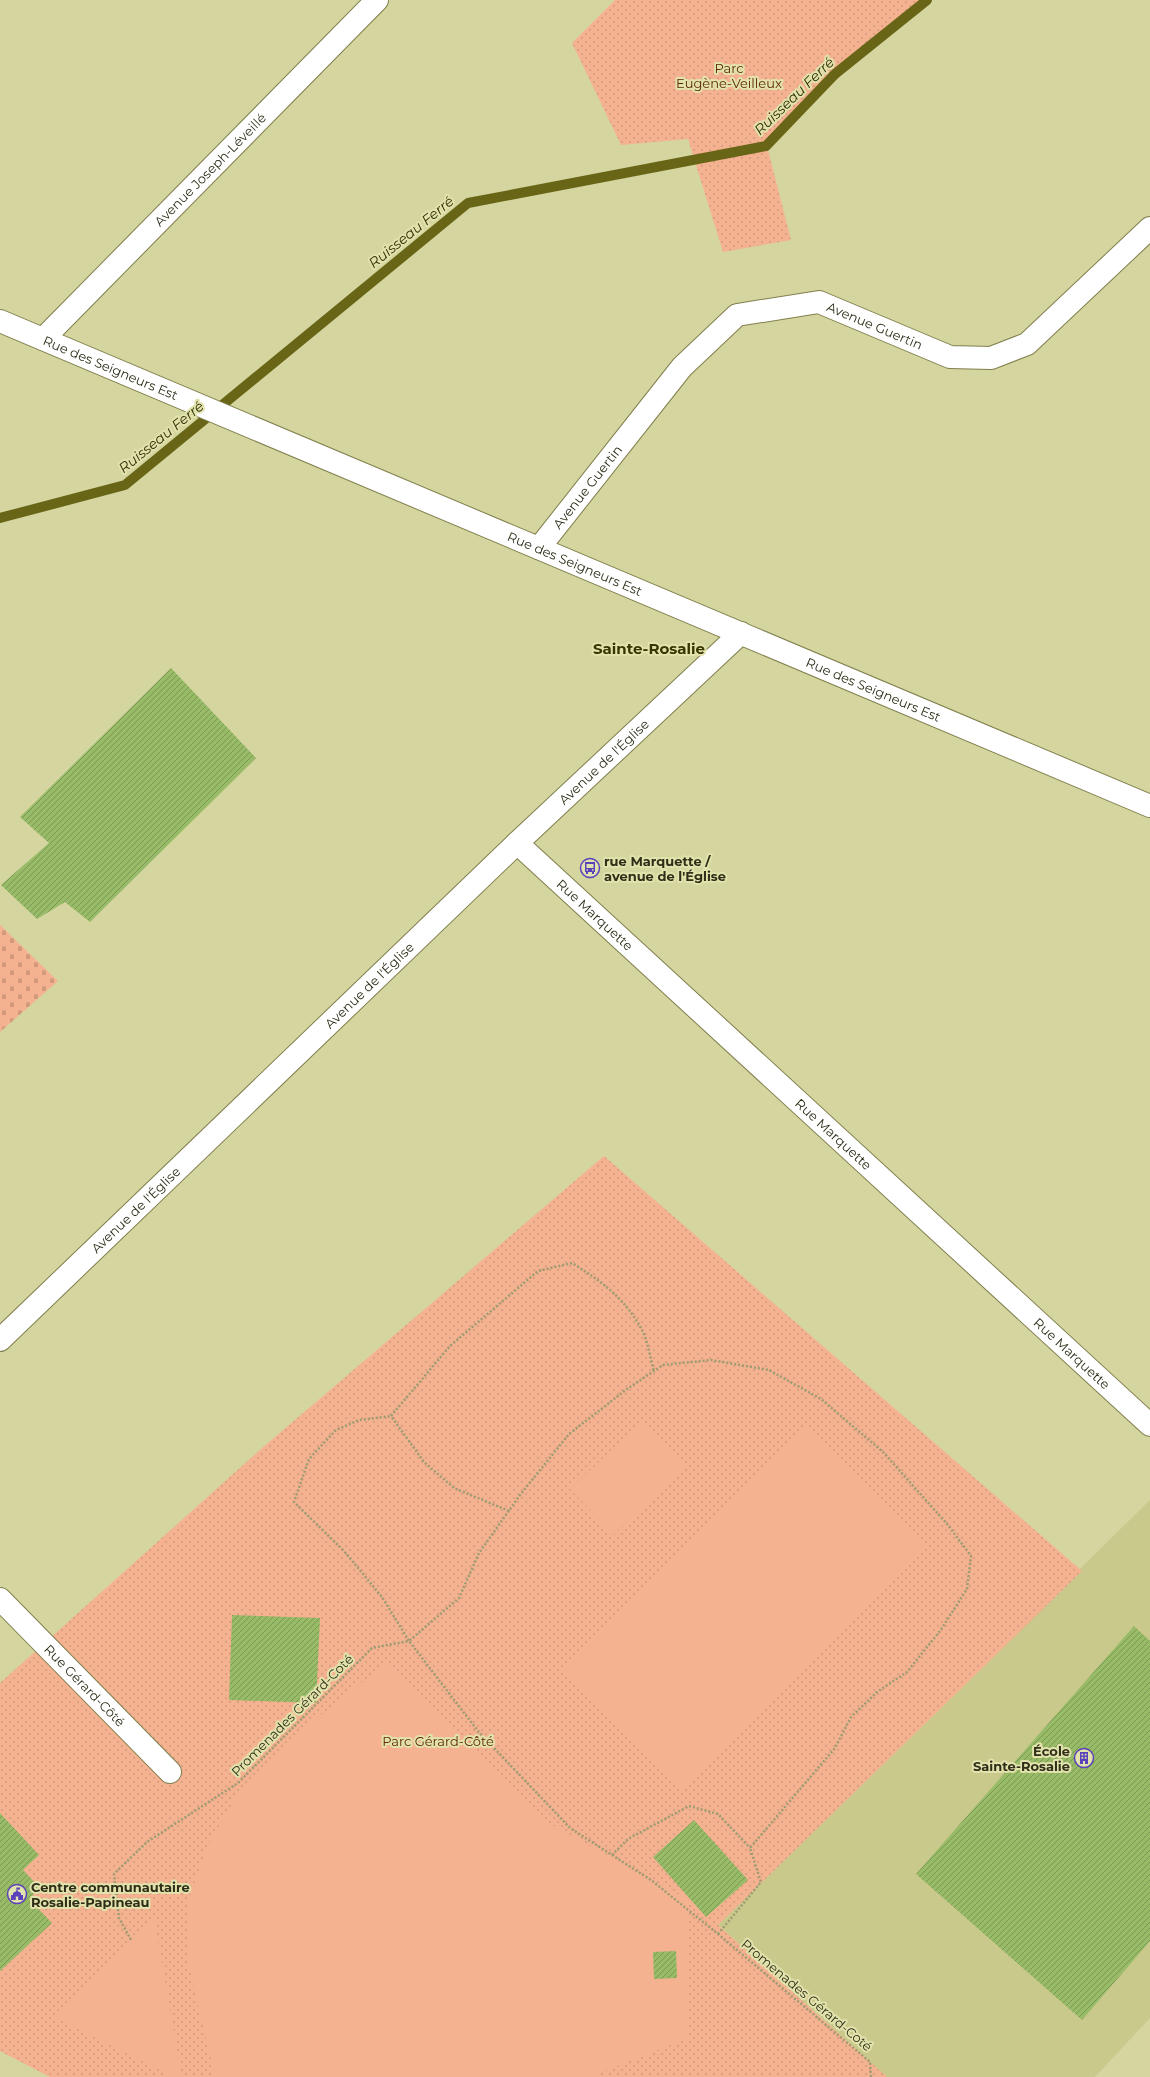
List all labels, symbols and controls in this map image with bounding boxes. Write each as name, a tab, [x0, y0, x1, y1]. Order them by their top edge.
water label: Ruisseau Ferré	[750, 53, 838, 139]
park label: Parc Eugène-Veilleux	[676, 60, 782, 91]
street label: Avenue Joseph-Léveillé	[151, 109, 269, 229]
water label: Ruisseau Ferré	[365, 192, 457, 272]
street label: Avenue Guertin	[825, 298, 925, 353]
street label: Rue des Seigneurs Est	[41, 332, 180, 403]
water label: Ruisseau Ferré	[115, 397, 207, 477]
street label: Avenue Guertin	[549, 442, 625, 532]
street label: Rue des Seigneurs Est	[505, 528, 645, 599]
district label: Sainte-Rosalie	[593, 639, 705, 658]
street label: Rue des Seigneurs Est	[804, 654, 943, 725]
street label: Avenue de l'Église	[555, 716, 652, 808]
place label: rue Marquette / avenue de l'Église	[604, 853, 726, 884]
bus stop icon: rue Marquette / avenue de l'Église	[579, 857, 601, 879]
street label: Rue Marquette	[554, 876, 637, 954]
street label: Avenue de l'Église	[321, 939, 417, 1032]
street label: Rue Marquette	[792, 1095, 875, 1173]
street label: Avenue de l'Église	[88, 1163, 184, 1256]
street label: Rue Marquette	[1031, 1314, 1114, 1392]
street label: Rue Gérard-Côté	[41, 1641, 129, 1730]
street label: Promenades Gérard-Coté	[228, 1651, 356, 1779]
park label: Parc Gérard-Côté	[382, 1733, 494, 1749]
place label: École Sainte-Rosalie	[973, 1743, 1070, 1774]
building icon: École Sainte-Rosalie	[1073, 1747, 1095, 1769]
place label: Centre communautaire Rosalie-Papineau	[31, 1879, 190, 1910]
public building icon: Centre communautaire Rosalie-Papineau	[6, 1883, 28, 1905]
street label: Promenades Gérard-Coté	[738, 1936, 876, 2055]

